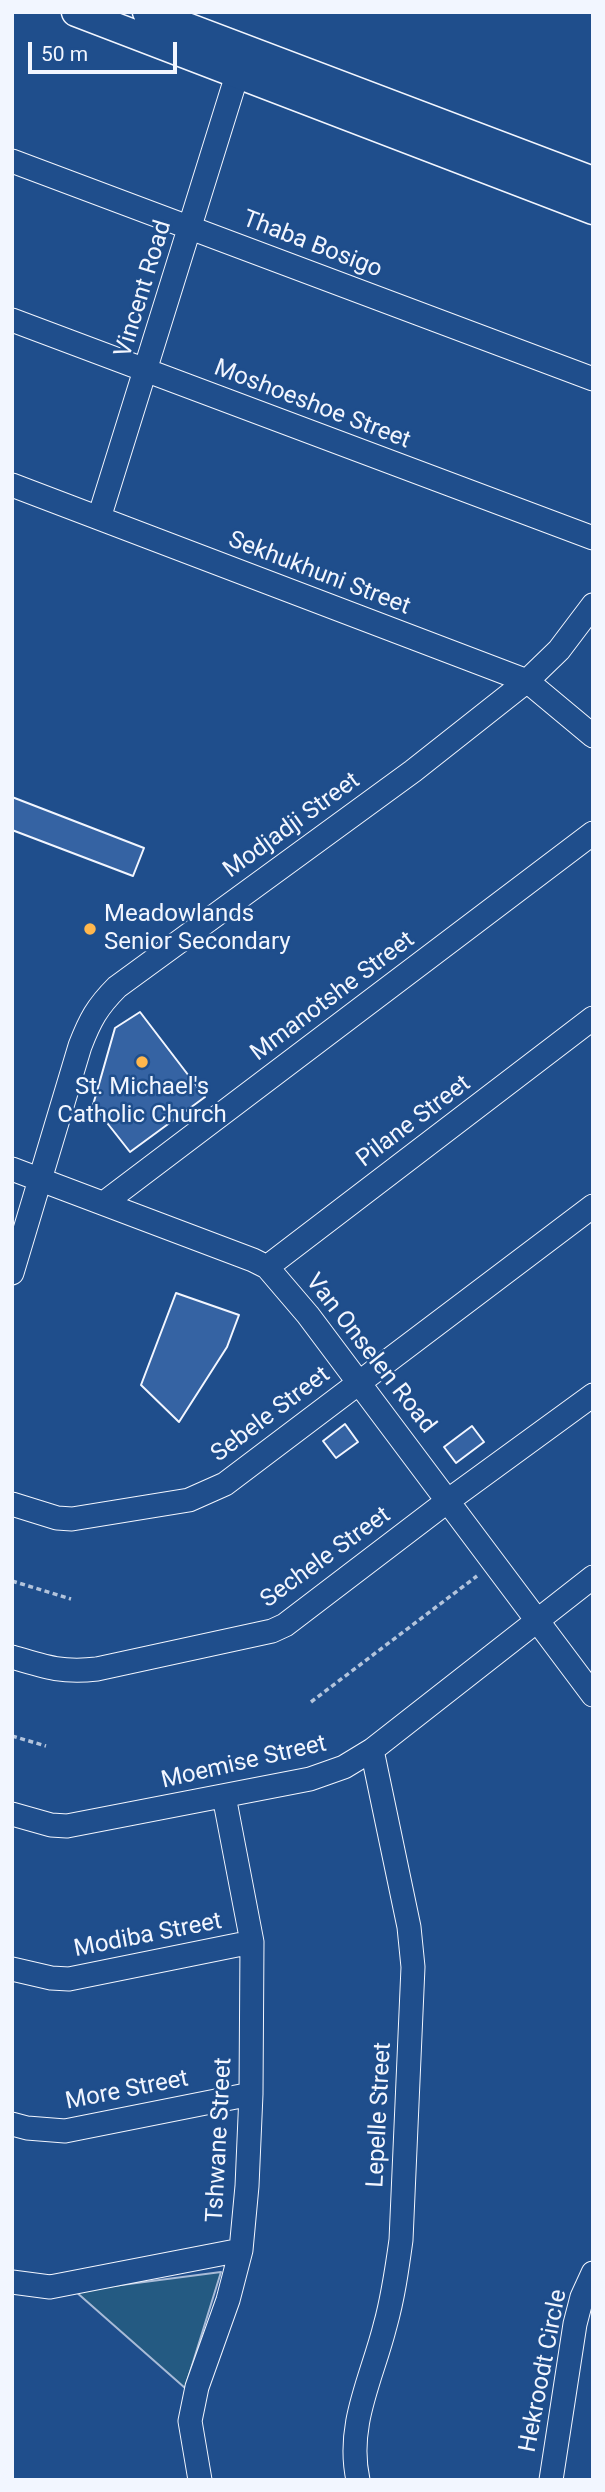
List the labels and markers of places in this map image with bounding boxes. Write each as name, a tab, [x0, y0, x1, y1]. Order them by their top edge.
place label: Meadowlands Senior Secondary	[104, 901, 291, 957]
marker: Meadowlands Senior Secondary	[82, 921, 98, 937]
marker: St. Michael's Catholic Church	[134, 1054, 150, 1070]
place label: St. Michael's Catholic Church	[57, 1074, 227, 1130]

